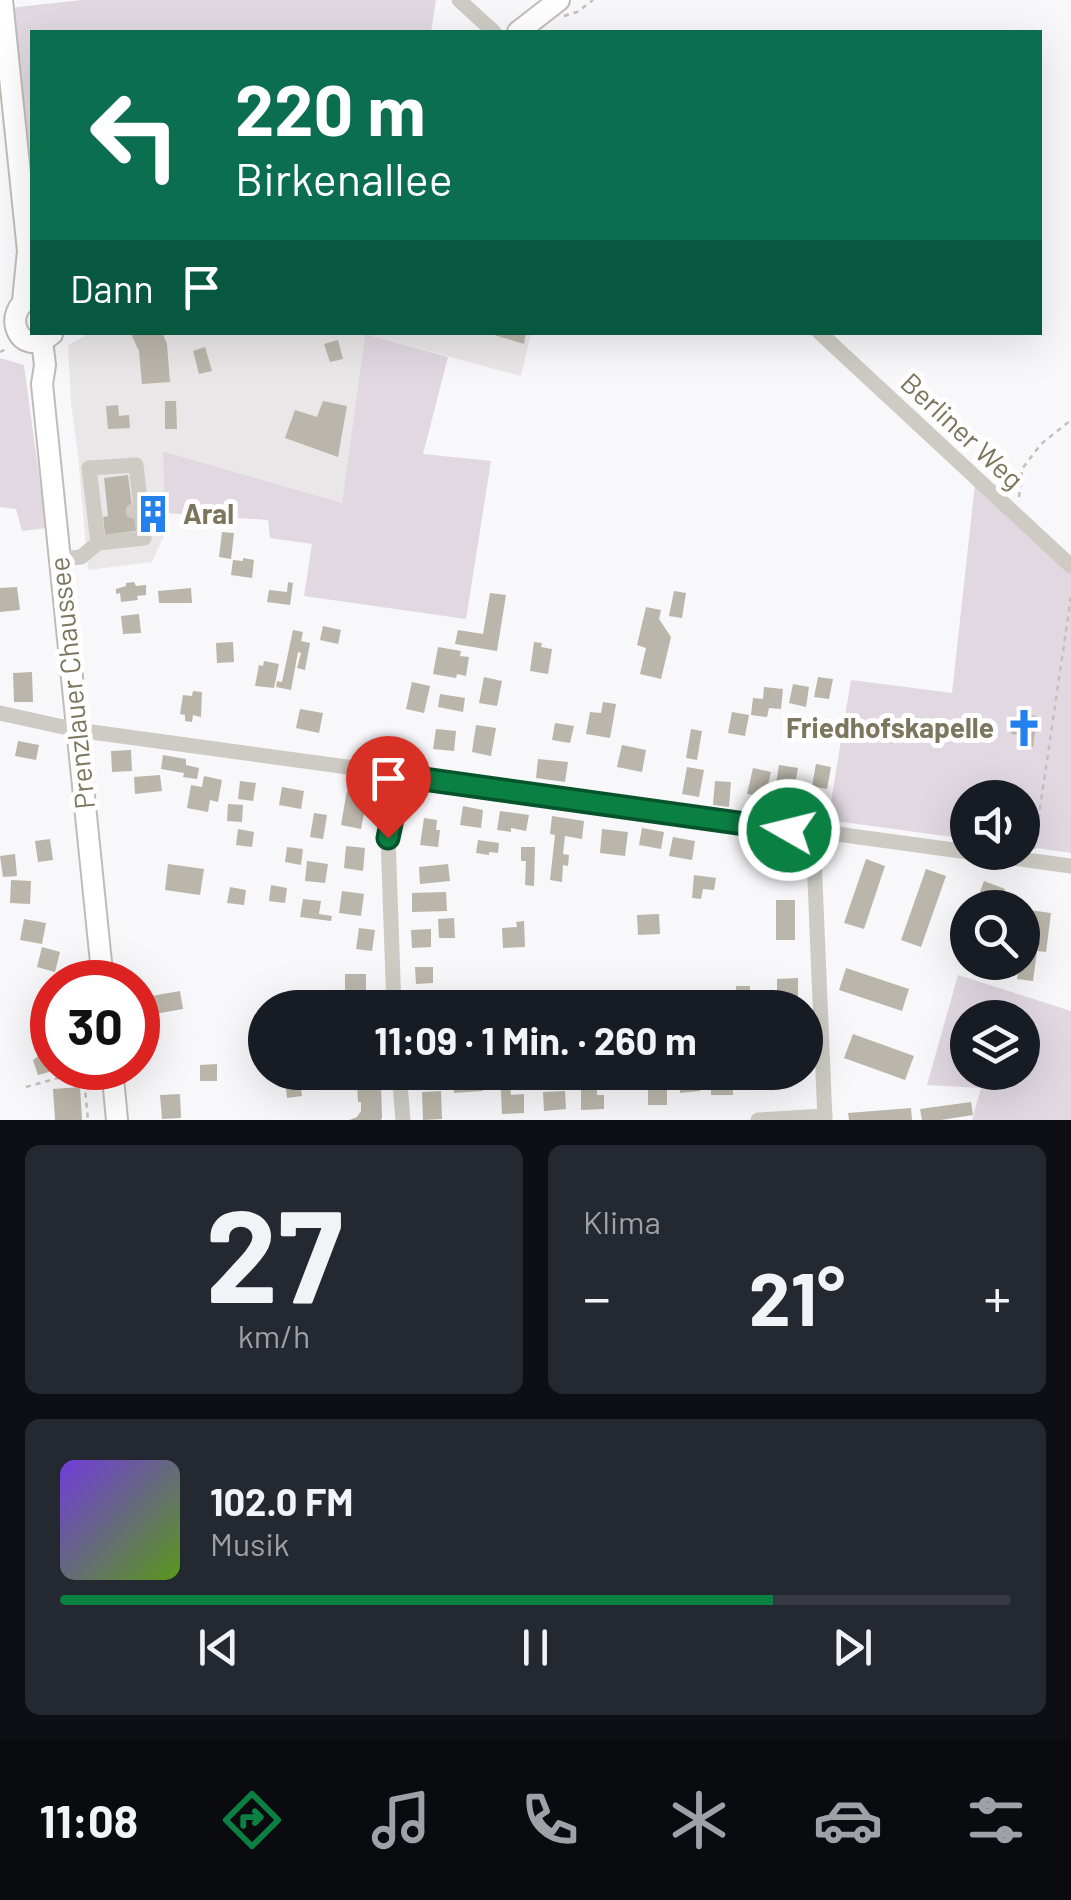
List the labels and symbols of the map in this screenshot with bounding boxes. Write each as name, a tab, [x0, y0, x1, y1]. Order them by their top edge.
street label: Berliner Weg	[894, 365, 1031, 496]
building icon: Aral	[132, 493, 174, 535]
place label: Aral	[183, 496, 234, 530]
street label: Prenzlauer Chaussee	[41, 555, 101, 811]
church icon: Friedhofskapelle	[1003, 707, 1045, 749]
place label: Friedhofskapelle	[786, 710, 994, 744]
pin	[346, 736, 431, 839]
position arrow	[737, 778, 841, 882]
speed limit sign: 30	[30, 960, 160, 1090]

